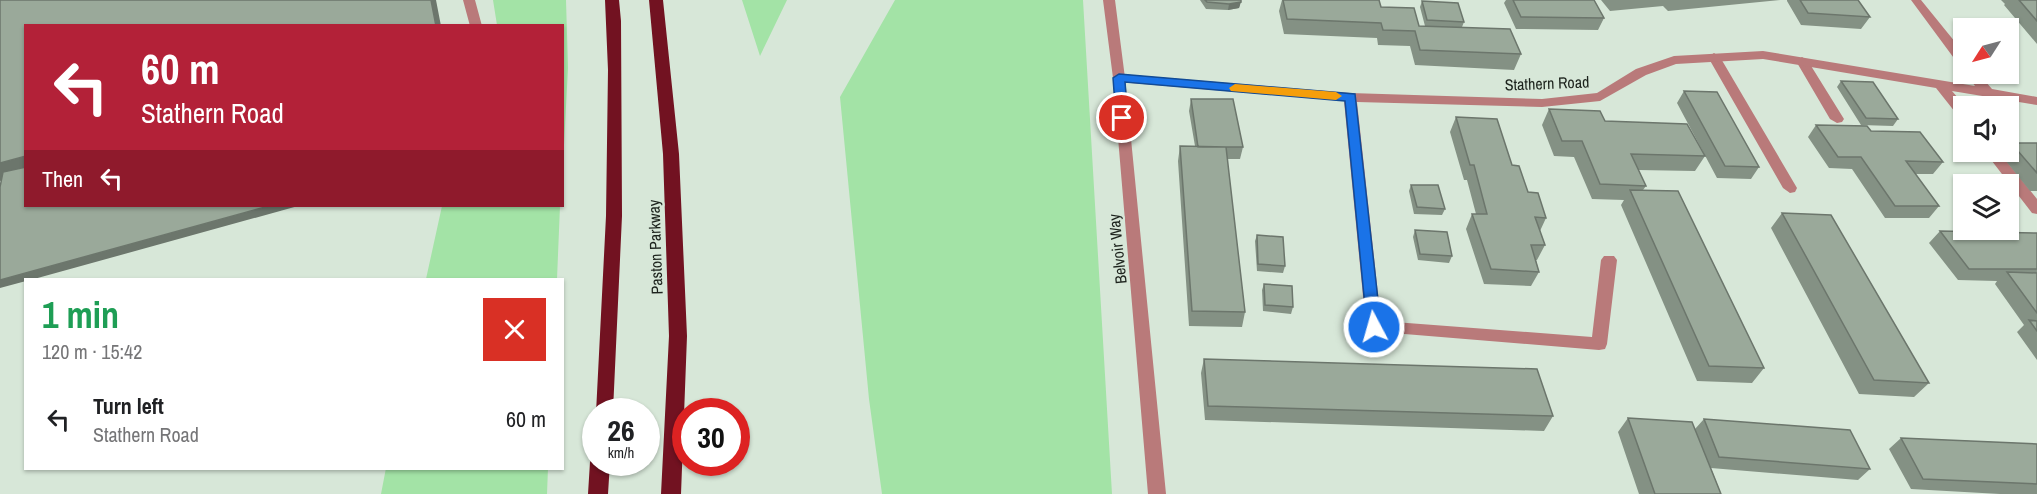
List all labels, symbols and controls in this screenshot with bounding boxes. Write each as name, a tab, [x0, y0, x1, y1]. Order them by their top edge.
north arrow	[1953, 18, 2019, 84]
map controls	[1953, 18, 2019, 240]
text: 60 m	[141, 41, 220, 97]
icon: left	[42, 48, 120, 126]
street label: Stathern Road	[1504, 71, 1590, 95]
pin	[1096, 92, 1147, 143]
text: Stathern Road	[141, 95, 284, 131]
button: sound	[1953, 96, 2019, 162]
icon: arrive	[1105, 101, 1138, 134]
icon: left	[95, 162, 128, 195]
text: Then	[42, 164, 83, 194]
button: layers	[1953, 174, 2019, 240]
street label: Paston Parkway	[642, 199, 668, 295]
street label: Belvoir Way	[1102, 212, 1132, 285]
text: 1 min	[42, 291, 119, 339]
position arrow	[1342, 295, 1406, 359]
button: close	[483, 298, 546, 361]
text: 120 m · 15:42	[42, 338, 142, 365]
text: Turn left	[93, 391, 164, 421]
speed limit sign: 30	[672, 398, 750, 476]
icon: left	[42, 403, 75, 436]
text: 60 m	[506, 404, 546, 434]
text: 26	[607, 410, 635, 450]
text: Stathern Road	[93, 421, 199, 448]
text: km/h	[608, 442, 634, 463]

